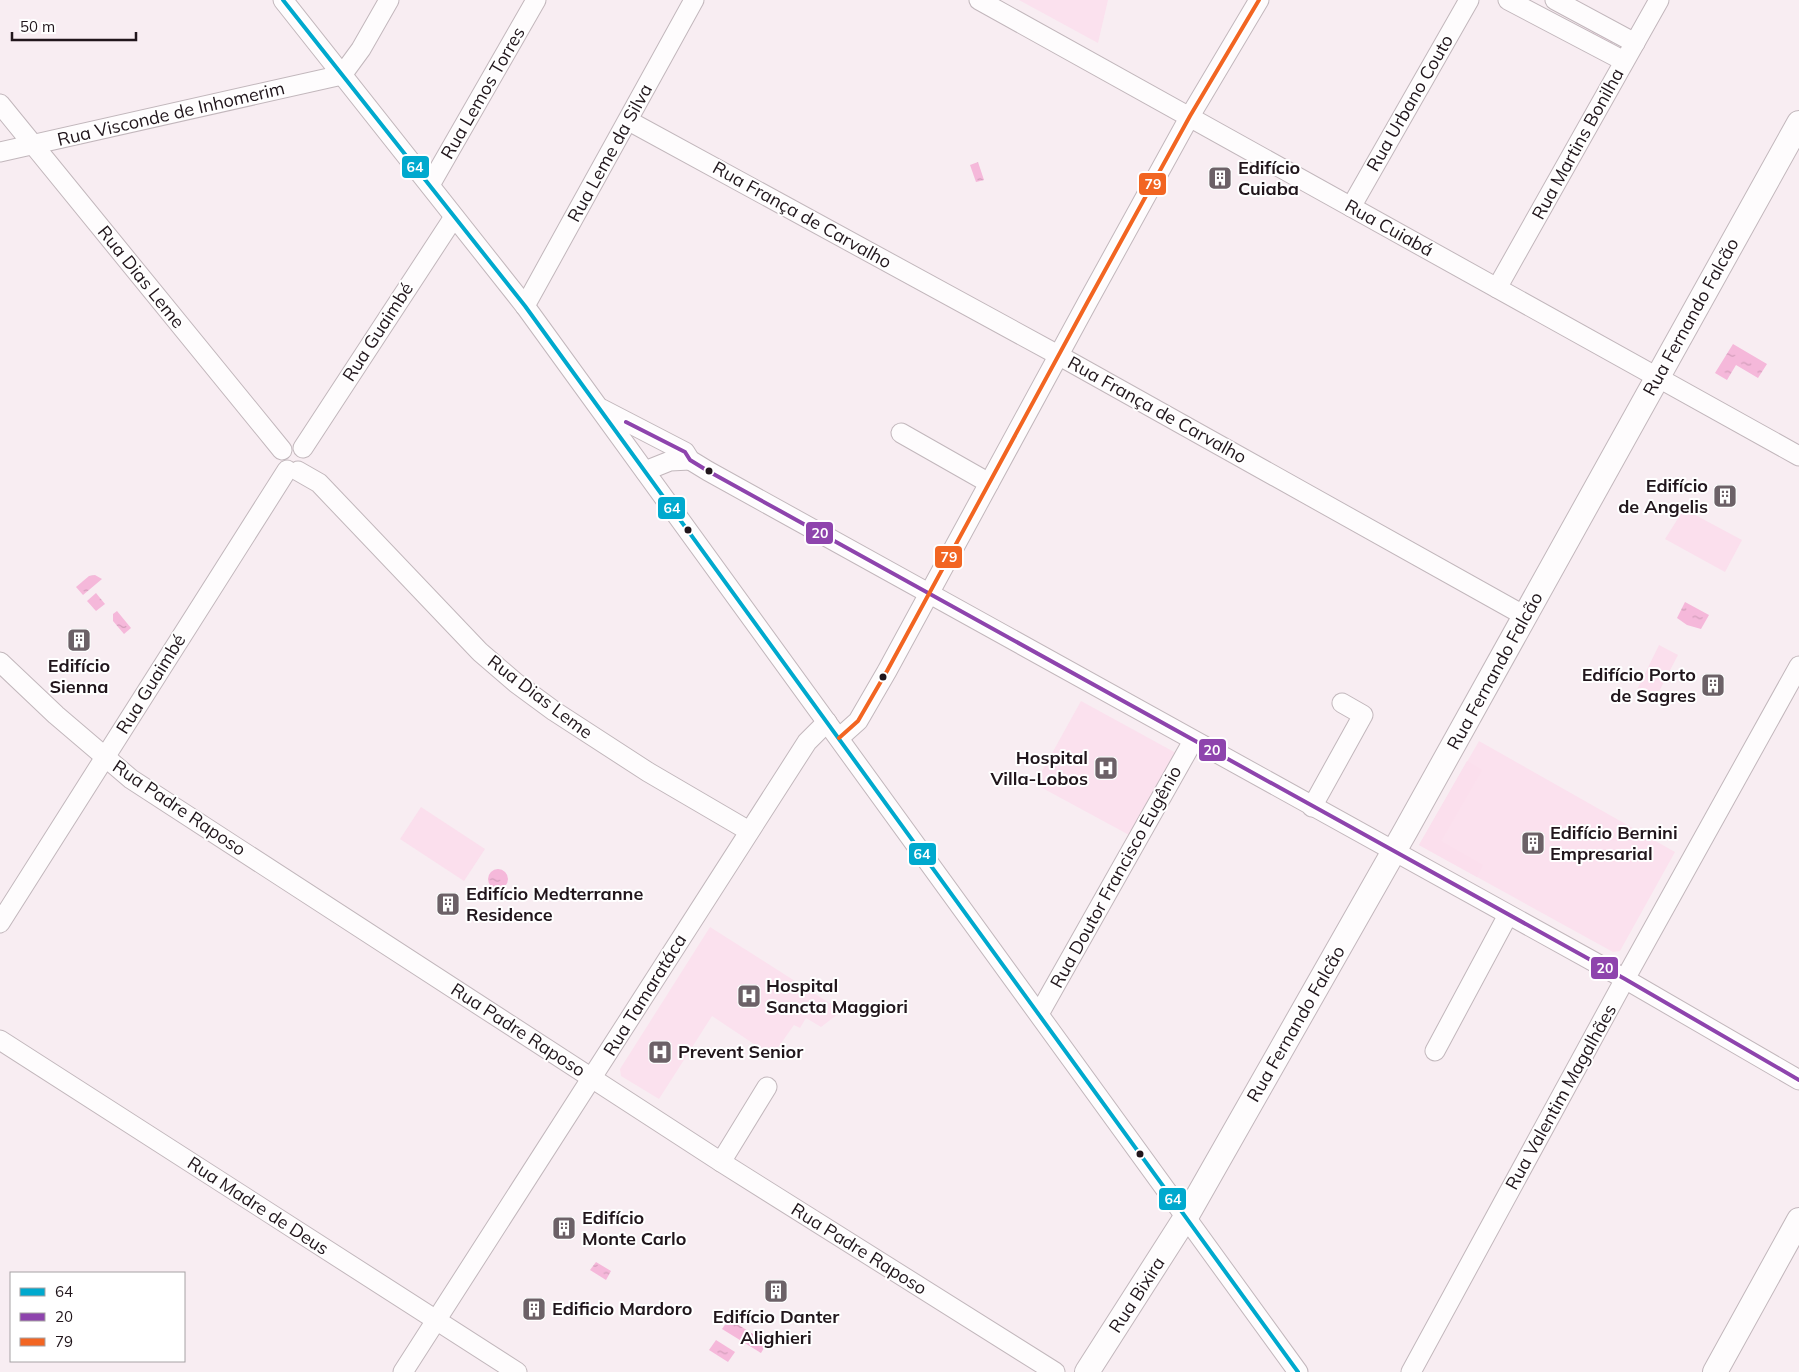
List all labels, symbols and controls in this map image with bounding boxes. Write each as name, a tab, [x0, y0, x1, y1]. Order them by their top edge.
scale bar	[12, 10, 136, 42]
text: 50 m	[20, 17, 55, 36]
street label: Rua Lemos Torres	[435, 22, 530, 163]
street label: Rua Urbano Couto	[1361, 30, 1458, 175]
street label: Rua Martins Bonilha	[1526, 64, 1629, 223]
street label: Rua Visconde de Inhomerim	[55, 76, 287, 151]
street label: Rua Leme da Silva	[562, 80, 657, 226]
line badge: 64	[401, 155, 430, 179]
street label: Rua França de Carvalho	[709, 156, 896, 273]
place label: Edifício Cuiaba	[1238, 156, 1300, 200]
text: 64	[407, 158, 424, 176]
building icon: Edifício Cuiaba	[1207, 165, 1233, 191]
line badge: 79	[1138, 172, 1167, 196]
text: 79	[1145, 175, 1161, 193]
street label: Rua Cuiabá	[1341, 194, 1437, 261]
street label: Rua Dias Leme	[93, 221, 190, 333]
street label: Rua Fernando Falcão	[1638, 234, 1744, 400]
street label: Rua Guaimbé	[337, 278, 418, 386]
street label: Rua França de Carvalho	[1064, 351, 1251, 468]
unlabelled marker	[704, 466, 714, 476]
place label: Edifício de Angelis	[1618, 474, 1708, 518]
building icon: Edifício de Angelis	[1712, 483, 1738, 509]
line badge: 64	[657, 496, 686, 520]
text: 64	[664, 499, 681, 517]
line badge: 20	[805, 521, 834, 545]
text: 20	[812, 524, 828, 542]
unlabelled marker	[683, 525, 693, 535]
line badge: 79	[934, 545, 963, 569]
text: 79	[941, 548, 957, 566]
street label: Rua Fernando Falcão	[1442, 588, 1548, 754]
building icon: Edifício Sienna	[66, 627, 92, 653]
street label: Rua Guaimbé	[111, 630, 190, 738]
street label: Rua Dias Leme	[483, 650, 597, 744]
place label: Edifício Sienna	[48, 654, 110, 698]
place label: Edifício Porto de Sagres	[1582, 663, 1696, 707]
unlabelled marker	[878, 672, 888, 682]
building icon: Edifício Porto de Sagres	[1700, 672, 1726, 698]
line badge: 20	[1198, 738, 1227, 762]
text: 20	[1204, 741, 1220, 759]
place label: Hospital Villa-Lobos	[989, 746, 1088, 790]
street label: Rua Padre Raposo	[108, 755, 250, 861]
hospital icon: Hospital Villa-Lobos	[1093, 755, 1119, 781]
street label: Rua Doutor Francisco Eugênio	[1045, 762, 1186, 992]
place label: Edifício Bernini Empresarial	[1550, 821, 1678, 865]
building icon: Edifício Bernini Empresarial	[1520, 830, 1546, 856]
line badge: 64	[908, 842, 937, 866]
text: 64	[914, 845, 931, 863]
place label: Edifício Medterranne Residence	[466, 882, 643, 926]
building icon: Edifício Medterranne Residence	[435, 891, 461, 917]
street label: Rua Tamaratáca	[598, 930, 691, 1060]
street label: Rua Fernando Falcão	[1241, 941, 1350, 1106]
line badge: 20	[1590, 956, 1619, 980]
text: 20	[1597, 959, 1613, 977]
place label: Hospital Sancta Maggiori	[766, 974, 908, 1018]
street label: Rua Padre Raposo	[447, 978, 590, 1082]
hospital icon: Hospital Sancta Maggiori	[736, 983, 762, 1009]
street label: Rua Valentim Magalhães	[1500, 1000, 1621, 1194]
hospital icon: Prevent Senior	[647, 1039, 673, 1065]
place label: Prevent Senior	[678, 1040, 804, 1063]
unlabelled marker	[1135, 1149, 1145, 1159]
street label: Rua Madre de Deus	[183, 1151, 333, 1260]
line badge: 64	[1158, 1187, 1187, 1211]
text: 64	[1165, 1190, 1182, 1208]
street label: Rua Padre Raposo	[787, 1198, 931, 1300]
place label: Edifício Monte Carlo	[582, 1206, 686, 1250]
building icon: Edifício Monte Carlo	[551, 1215, 577, 1241]
street label: Rua Bixira	[1104, 1252, 1170, 1337]
legend	[10, 1272, 185, 1362]
building icon: Edifício Danter Alighieri	[763, 1278, 789, 1304]
text: 64	[55, 1282, 73, 1301]
building icon: Edificio Mardoro	[521, 1296, 547, 1322]
place label: Edificio Mardoro	[552, 1297, 692, 1320]
place label: Edifício Danter Alighieri	[713, 1305, 840, 1349]
text: 20	[55, 1307, 73, 1326]
text: 79	[55, 1332, 73, 1351]

